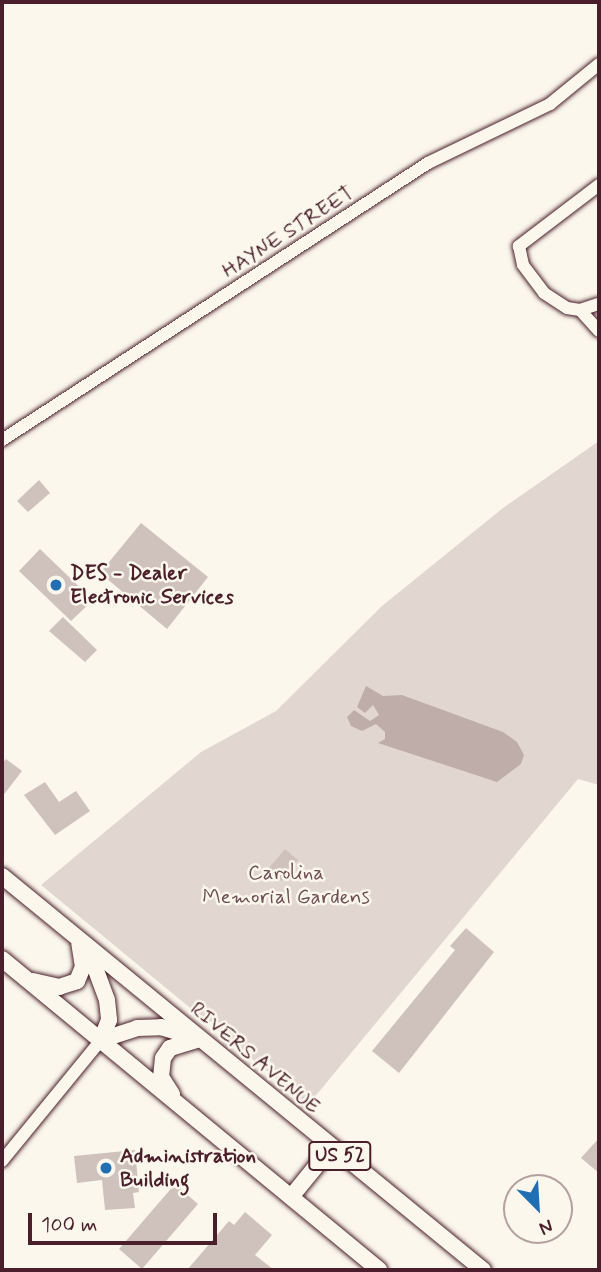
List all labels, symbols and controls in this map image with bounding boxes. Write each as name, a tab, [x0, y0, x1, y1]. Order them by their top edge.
street label: HAYNE STREET	[218, 180, 358, 284]
place label: DES - Dealer Electronic Services	[70, 560, 233, 610]
marker: DES - Dealer Electronic Services	[48, 577, 64, 593]
park label: Carolina Memorial Gardens	[203, 860, 369, 910]
street label: RIVERS AVENUE	[184, 995, 326, 1121]
road number: US 52	[307, 1140, 373, 1172]
place label: Administration Building	[120, 1143, 256, 1193]
marker: Administration Building	[98, 1160, 114, 1176]
north arrow	[503, 1174, 573, 1244]
scale bar	[32, 1198, 220, 1242]
text: 100 m	[41, 1211, 97, 1239]
text: N	[535, 1213, 557, 1241]

